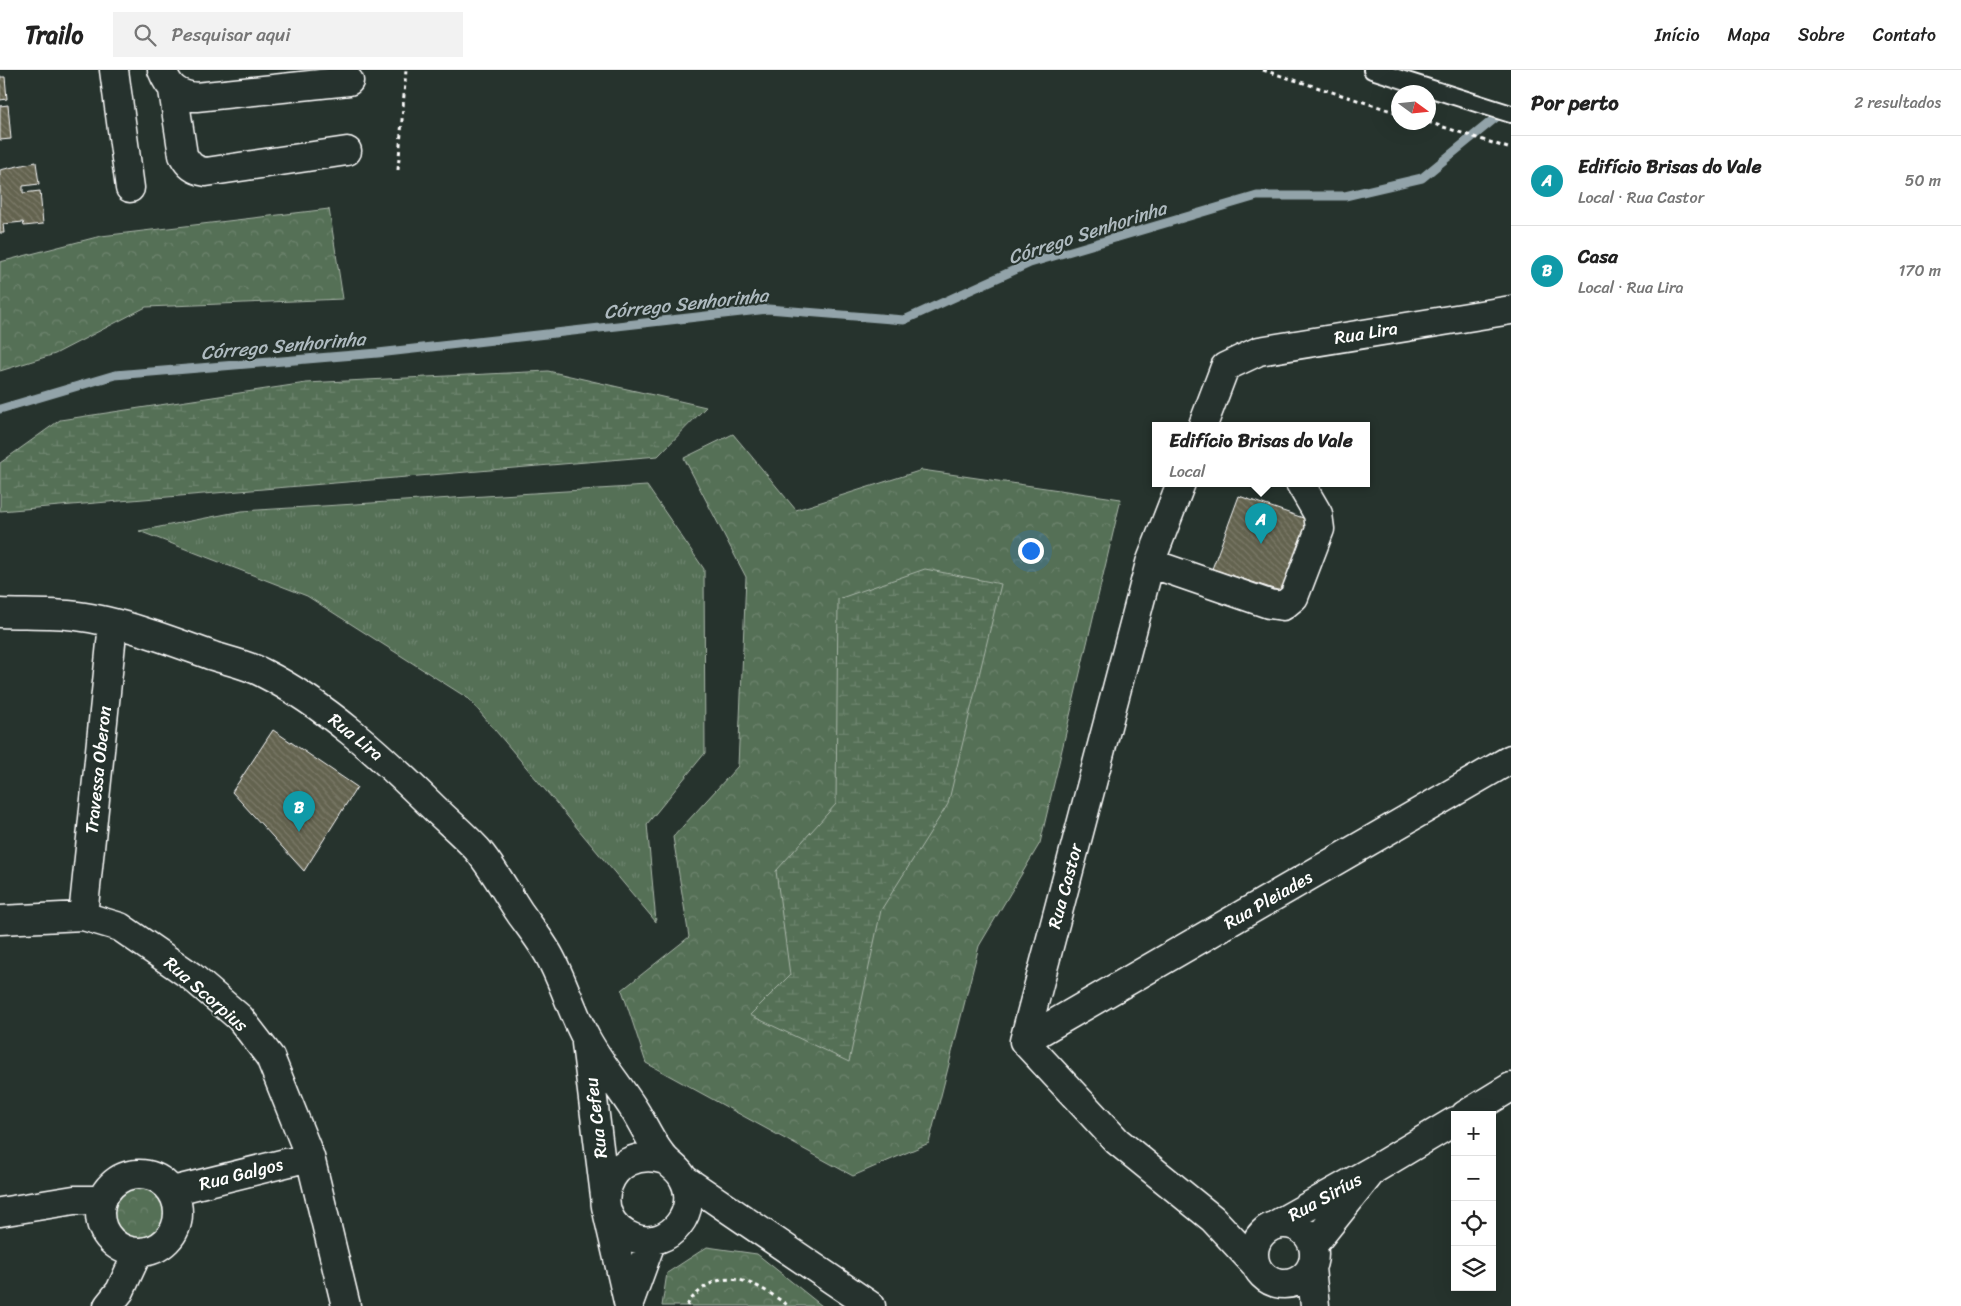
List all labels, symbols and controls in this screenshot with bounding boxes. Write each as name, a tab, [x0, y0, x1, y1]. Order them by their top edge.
search box	[113, 12, 463, 57]
text: Trailo	[25, 14, 83, 56]
text: Pesquisar aqui	[171, 18, 290, 51]
text: Início	[1655, 19, 1700, 51]
text: Mapa	[1728, 19, 1770, 51]
text: Sobre	[1798, 19, 1845, 51]
text: Contato	[1873, 19, 1936, 51]
icon: search	[131, 21, 159, 49]
text: Por perto	[1531, 84, 1619, 122]
north arrow	[1391, 85, 1436, 130]
text: 2 resultados	[1854, 88, 1941, 117]
text: Edifício Brisas do Vale	[1578, 150, 1761, 183]
text: A	[1542, 166, 1552, 195]
text: 50 m	[1905, 166, 1941, 195]
text: Local · Rua Castor	[1578, 183, 1704, 212]
water label: Córrego Senhorinha	[1004, 191, 1172, 274]
text: Casa	[1578, 240, 1618, 273]
text: B	[1542, 256, 1552, 285]
text: 170 m	[1898, 256, 1941, 285]
text: Local · Rua Lira	[1578, 273, 1684, 302]
water label: Córrego Senhorinha	[602, 278, 771, 329]
street label: Rua Lira	[1332, 312, 1400, 354]
water label: Córrego Senhorinha	[200, 322, 368, 369]
popup	[1152, 422, 1370, 487]
text: Edifício Brisas do Vale	[1169, 424, 1353, 457]
text: Local	[1169, 457, 1205, 486]
pin: A	[1245, 503, 1277, 544]
your location	[1018, 538, 1044, 564]
street label: Travessa Oberon	[75, 704, 121, 836]
street label: Rua Lira	[321, 704, 391, 770]
pin: B	[283, 791, 315, 832]
street label: Rua Castor	[1038, 838, 1092, 932]
street label: Rua Pleiades	[1217, 861, 1319, 938]
street label: Rua Scorpius	[157, 948, 256, 1040]
street label: Rua Cefeu	[575, 1075, 617, 1160]
map controls	[1451, 1111, 1496, 1291]
button: +	[1451, 1111, 1496, 1156]
street label: Rua Galgos	[196, 1148, 287, 1200]
button: −	[1451, 1156, 1496, 1201]
street label: Rua Siríus	[1282, 1163, 1369, 1231]
button: locate	[1451, 1201, 1496, 1246]
button: layers	[1451, 1246, 1496, 1291]

